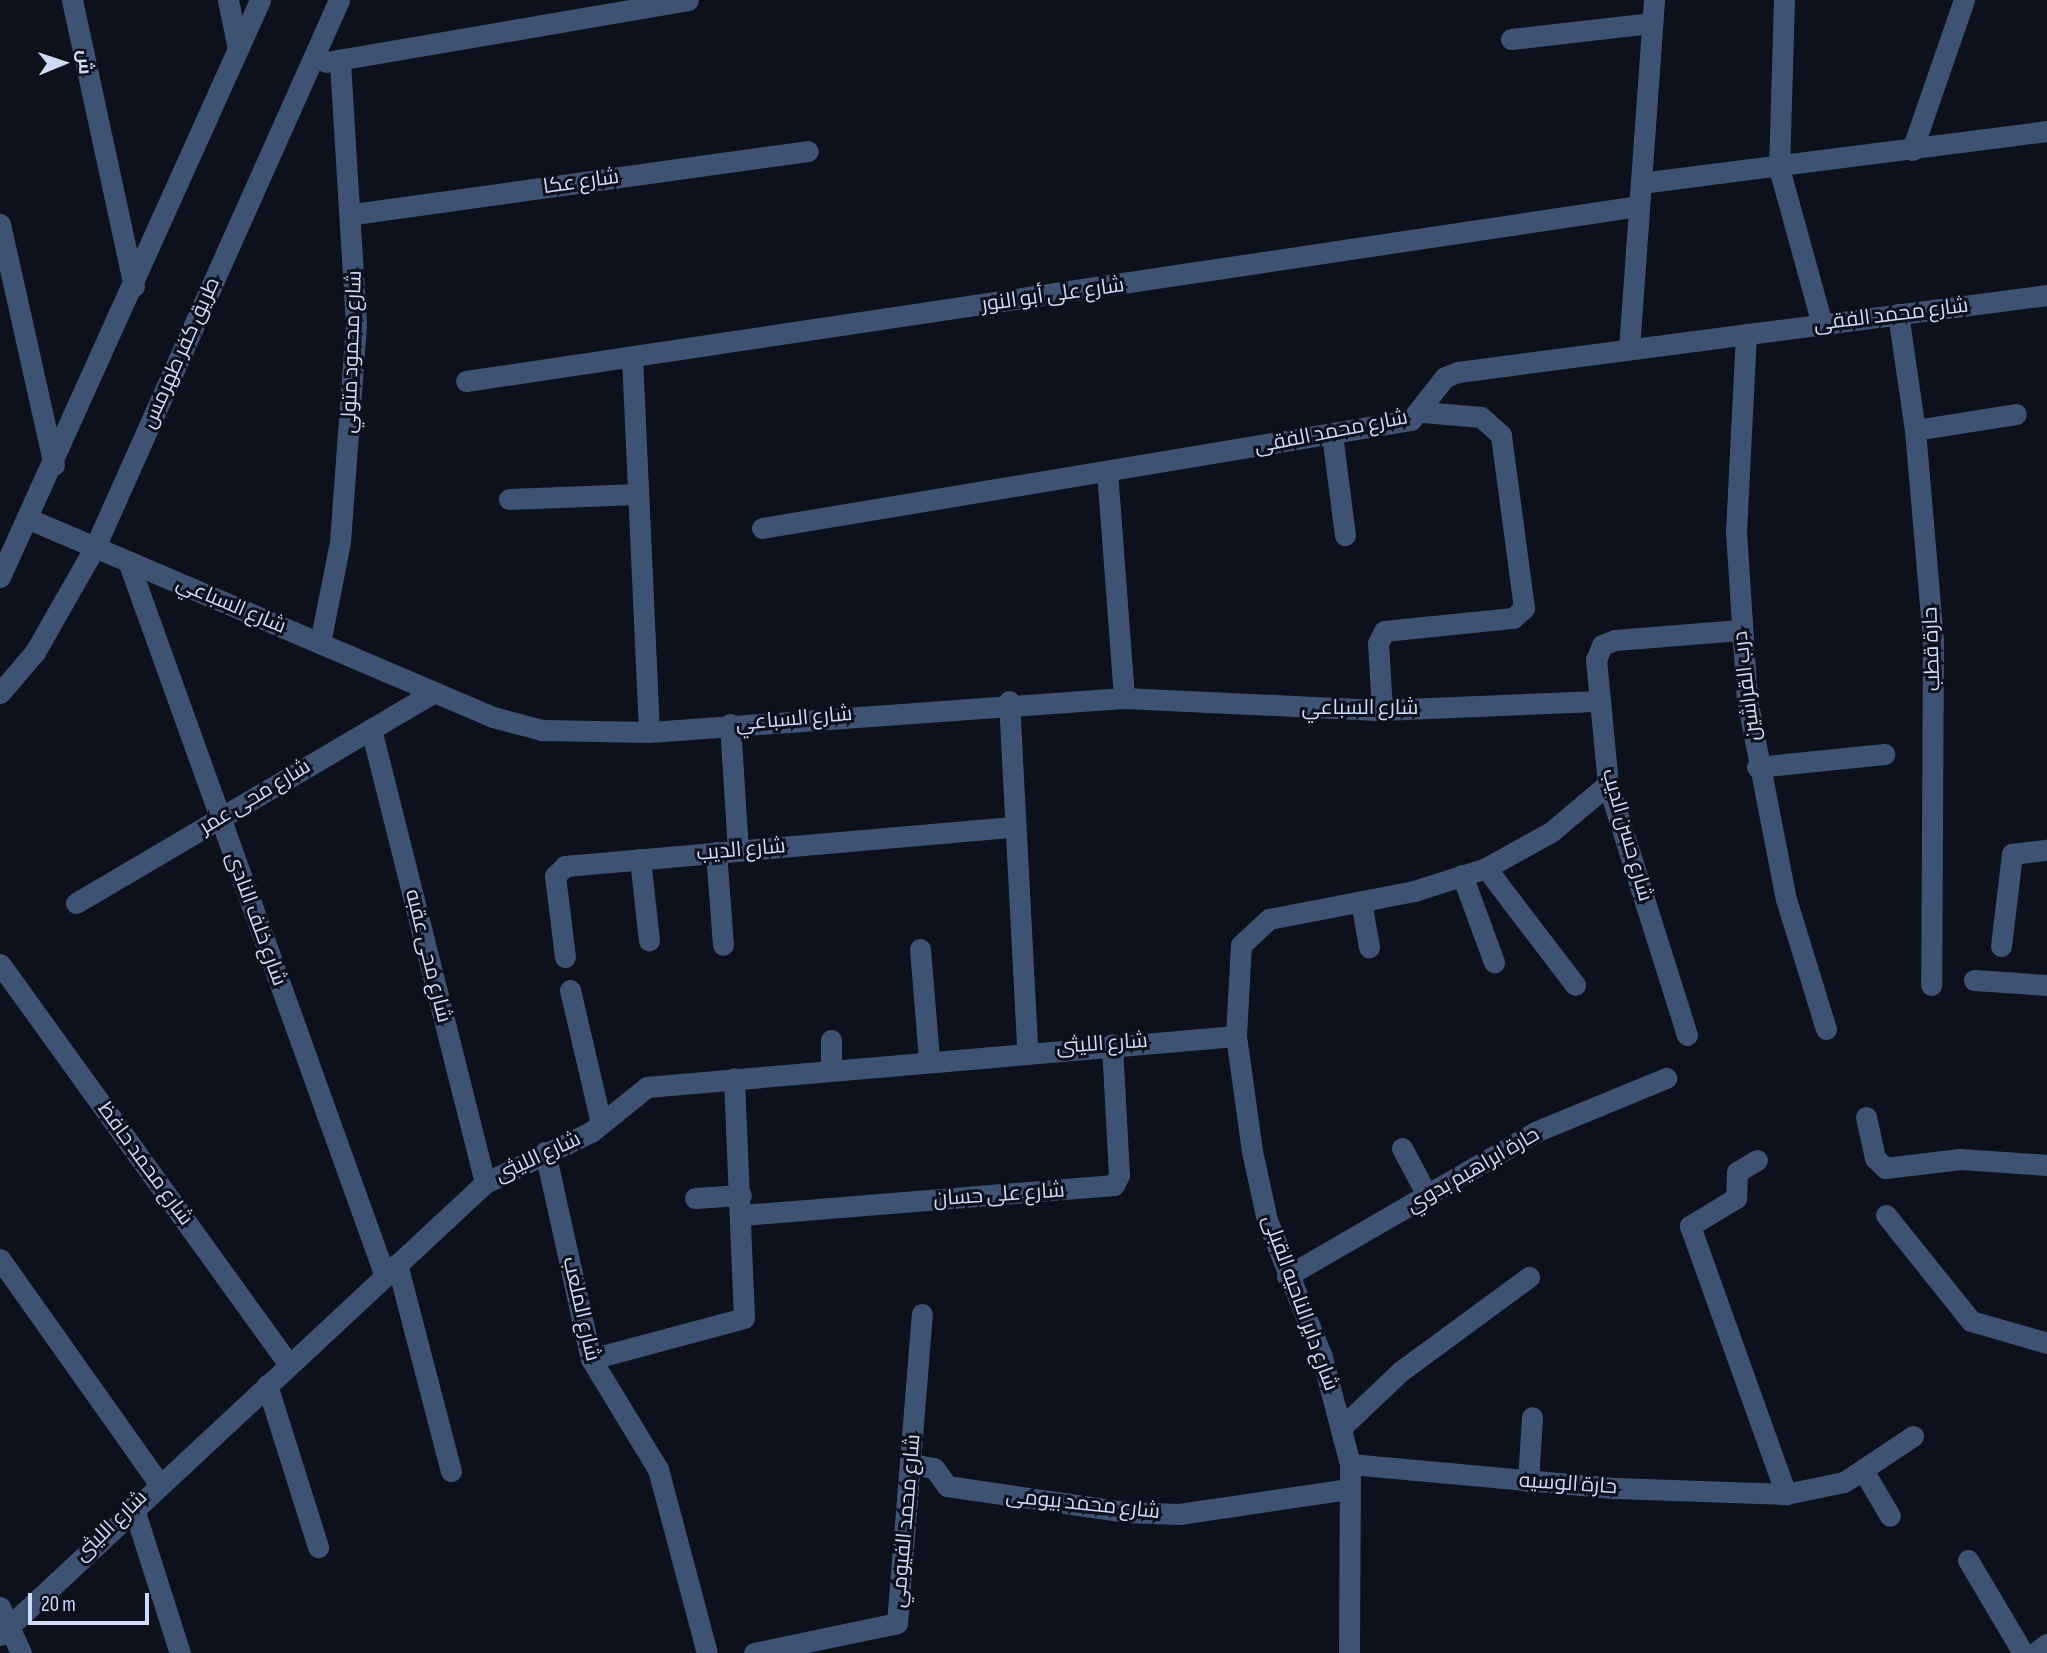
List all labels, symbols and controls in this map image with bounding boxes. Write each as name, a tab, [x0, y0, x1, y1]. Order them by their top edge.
north arrow	[28, 28, 98, 98]
text: ش	[73, 50, 96, 75]
street label: شارع عكا	[541, 164, 621, 200]
street label: شارع محمود متولي	[337, 270, 367, 434]
street label: طريق كفر طهرمس	[136, 273, 226, 433]
street label: شارع على أبو النور	[980, 273, 1126, 317]
street label: شارع محمد الفقى	[1812, 293, 1970, 337]
street label: شارع محمد الفقى	[1252, 405, 1410, 459]
street label: شارع السباعي	[172, 571, 290, 639]
street label: حارة قطب	[1918, 606, 1946, 692]
street label: درب القراشين	[1728, 630, 1766, 742]
street label: شارع السباعي	[1302, 695, 1418, 721]
street label: شارع السباعي	[735, 701, 853, 737]
street label: شارع محى عمر	[195, 754, 315, 840]
street label: شارع حسن الديب	[1596, 766, 1658, 904]
street label: شارع الديب	[695, 834, 787, 866]
street label: شارع خلف النادى	[220, 849, 292, 989]
street label: شارع محى عقبه	[399, 887, 457, 1025]
street label: شارع الليثى	[1056, 1028, 1148, 1060]
street label: شارع محمد حافظ	[92, 1097, 198, 1231]
street label: حارة ابراهيم بدوي	[1402, 1122, 1544, 1218]
street label: شارع الليثى	[491, 1126, 585, 1188]
street label: شارع على حسان	[932, 1178, 1066, 1212]
street label: شارع داير الناحيه القبلى	[1256, 1212, 1344, 1394]
street label: شارع الملعب	[557, 1254, 605, 1364]
street label: شارع محمد الفيومي	[886, 1433, 926, 1609]
street label: حارة الوسيه	[1518, 1468, 1618, 1500]
street label: شارع محمد بيومى	[1005, 1483, 1161, 1525]
street label: شارع الليثى	[69, 1485, 153, 1567]
scale bar	[32, 1580, 152, 1624]
text: 20 m	[41, 1592, 76, 1617]

